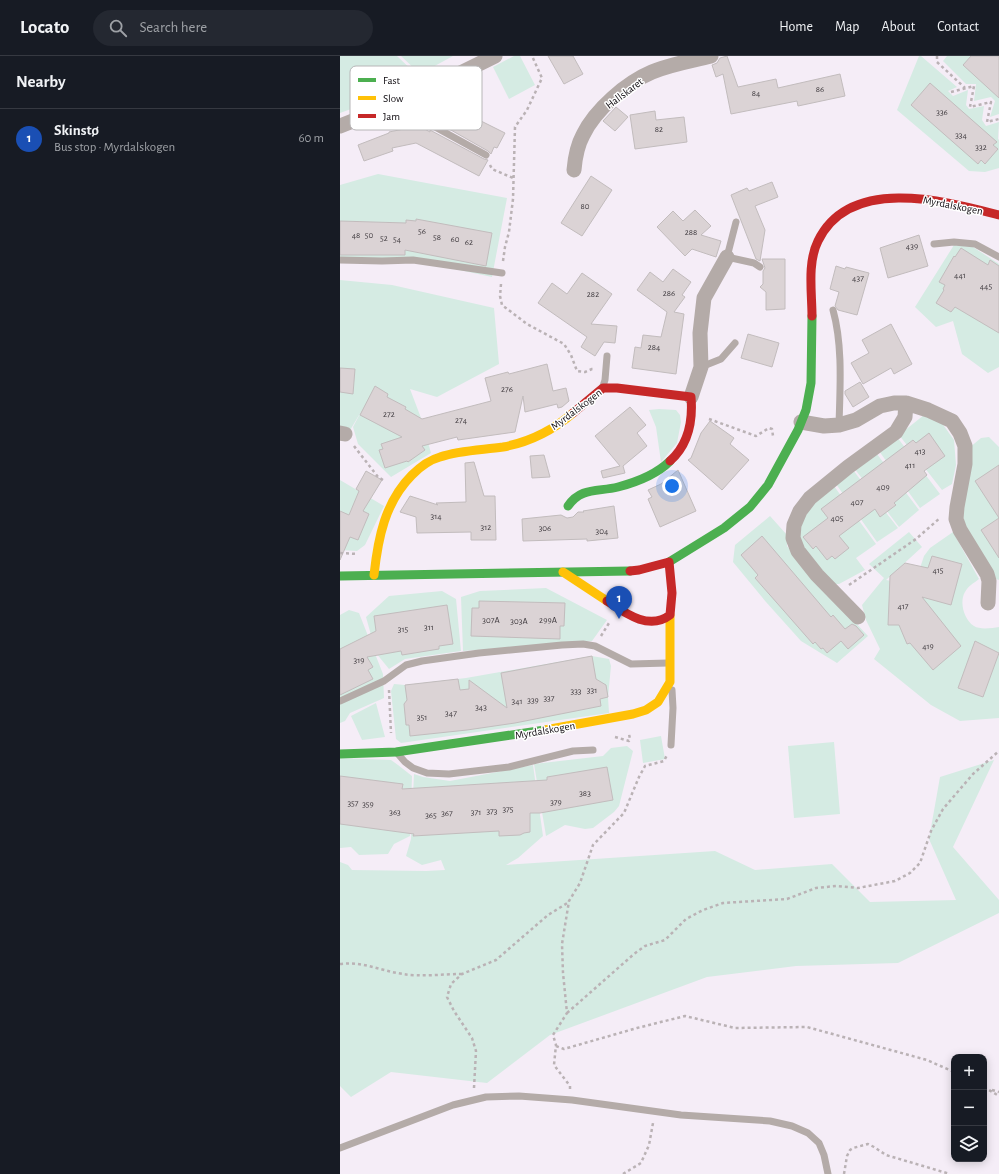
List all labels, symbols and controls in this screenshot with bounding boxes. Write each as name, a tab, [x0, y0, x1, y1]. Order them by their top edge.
search box	[93, 10, 373, 46]
icon: search	[107, 17, 129, 39]
text: Locato	[20, 18, 69, 37]
text: Search here	[139, 20, 207, 35]
text: Home	[779, 20, 813, 34]
text: Map	[835, 20, 859, 34]
text: About	[881, 20, 915, 34]
text: Contact	[937, 20, 979, 34]
legend	[350, 66, 482, 130]
text: Nearby	[16, 73, 66, 90]
text: Fast	[383, 75, 401, 86]
street label: Hallskaret	[604, 76, 645, 111]
house number: 86	[816, 85, 824, 94]
house number: 84	[752, 89, 761, 98]
text: Slow	[383, 93, 404, 104]
house number: 336	[936, 108, 948, 117]
text: Jam	[383, 111, 400, 122]
text: Skinstø	[54, 123, 99, 138]
house number: 82	[655, 125, 663, 134]
house number: 334	[955, 131, 968, 140]
text: 1	[27, 132, 31, 145]
text: 60 m	[298, 132, 324, 145]
text: Bus stop · Myrdalskogen	[54, 141, 175, 154]
house number: 332	[975, 143, 987, 152]
street label: Myrdalskogen	[922, 194, 984, 217]
house number: 80	[580, 202, 590, 211]
house number: 56	[418, 227, 426, 236]
house number: 288	[685, 228, 697, 237]
house number: 48	[352, 231, 360, 240]
house number: 50	[365, 231, 374, 240]
house number: 58	[433, 233, 441, 242]
house number: 52	[380, 234, 388, 243]
house number: 54	[393, 235, 402, 244]
house number: 60	[451, 235, 460, 244]
house number: 62	[465, 238, 473, 247]
house number: 439	[906, 242, 918, 251]
house number: 441	[954, 271, 966, 280]
house number: 437	[852, 274, 864, 283]
house number: 445	[980, 282, 992, 291]
house number: 286	[663, 289, 675, 298]
house number: 282	[587, 290, 599, 299]
house number: 284	[648, 343, 661, 352]
house number: 276	[501, 385, 513, 394]
street label: Myrdalskogen	[549, 387, 604, 432]
house number: 272	[383, 410, 395, 419]
house number: 274	[455, 416, 468, 425]
house number: 413	[914, 447, 926, 456]
house number: 411	[905, 461, 915, 470]
your location	[662, 476, 682, 496]
house number: 409	[876, 483, 890, 492]
house number: 407	[851, 498, 864, 507]
house number: 314	[430, 512, 442, 521]
house number: 405	[831, 514, 844, 523]
house number: 312	[481, 523, 491, 532]
house number: 306	[539, 524, 551, 533]
house number: 304	[596, 527, 609, 536]
house number: 415	[932, 566, 944, 575]
pin: 1	[606, 586, 632, 619]
house number: 417	[897, 602, 909, 611]
house number: 307A	[482, 616, 500, 625]
house number: 299A	[539, 616, 557, 625]
house number: 303A	[510, 617, 528, 626]
house number: 311	[424, 623, 434, 632]
house number: 315	[398, 625, 409, 634]
house number: 419	[922, 642, 934, 651]
house number: 319	[353, 656, 365, 665]
house number: 331	[587, 686, 597, 695]
house number: 333	[570, 687, 582, 696]
house number: 337	[543, 694, 555, 703]
house number: 339	[527, 696, 539, 705]
house number: 341	[511, 697, 523, 706]
house number: 343	[475, 703, 487, 712]
house number: 347	[445, 709, 457, 718]
house number: 351	[417, 713, 427, 722]
street label: Myrdalskogen	[514, 720, 576, 741]
house number: 383	[579, 789, 591, 798]
house number: 379	[550, 798, 562, 807]
house number: 357	[347, 799, 359, 808]
house number: 359	[362, 800, 374, 809]
house number: 375	[502, 805, 514, 814]
house number: 373	[486, 807, 498, 816]
house number: 363	[389, 808, 401, 817]
house number: 371	[471, 808, 481, 817]
house number: 367	[441, 809, 453, 818]
house number: 365	[425, 811, 437, 820]
map controls	[951, 1054, 987, 1162]
button: +	[951, 1054, 987, 1090]
button: −	[951, 1090, 987, 1126]
button: layers	[951, 1126, 987, 1162]

